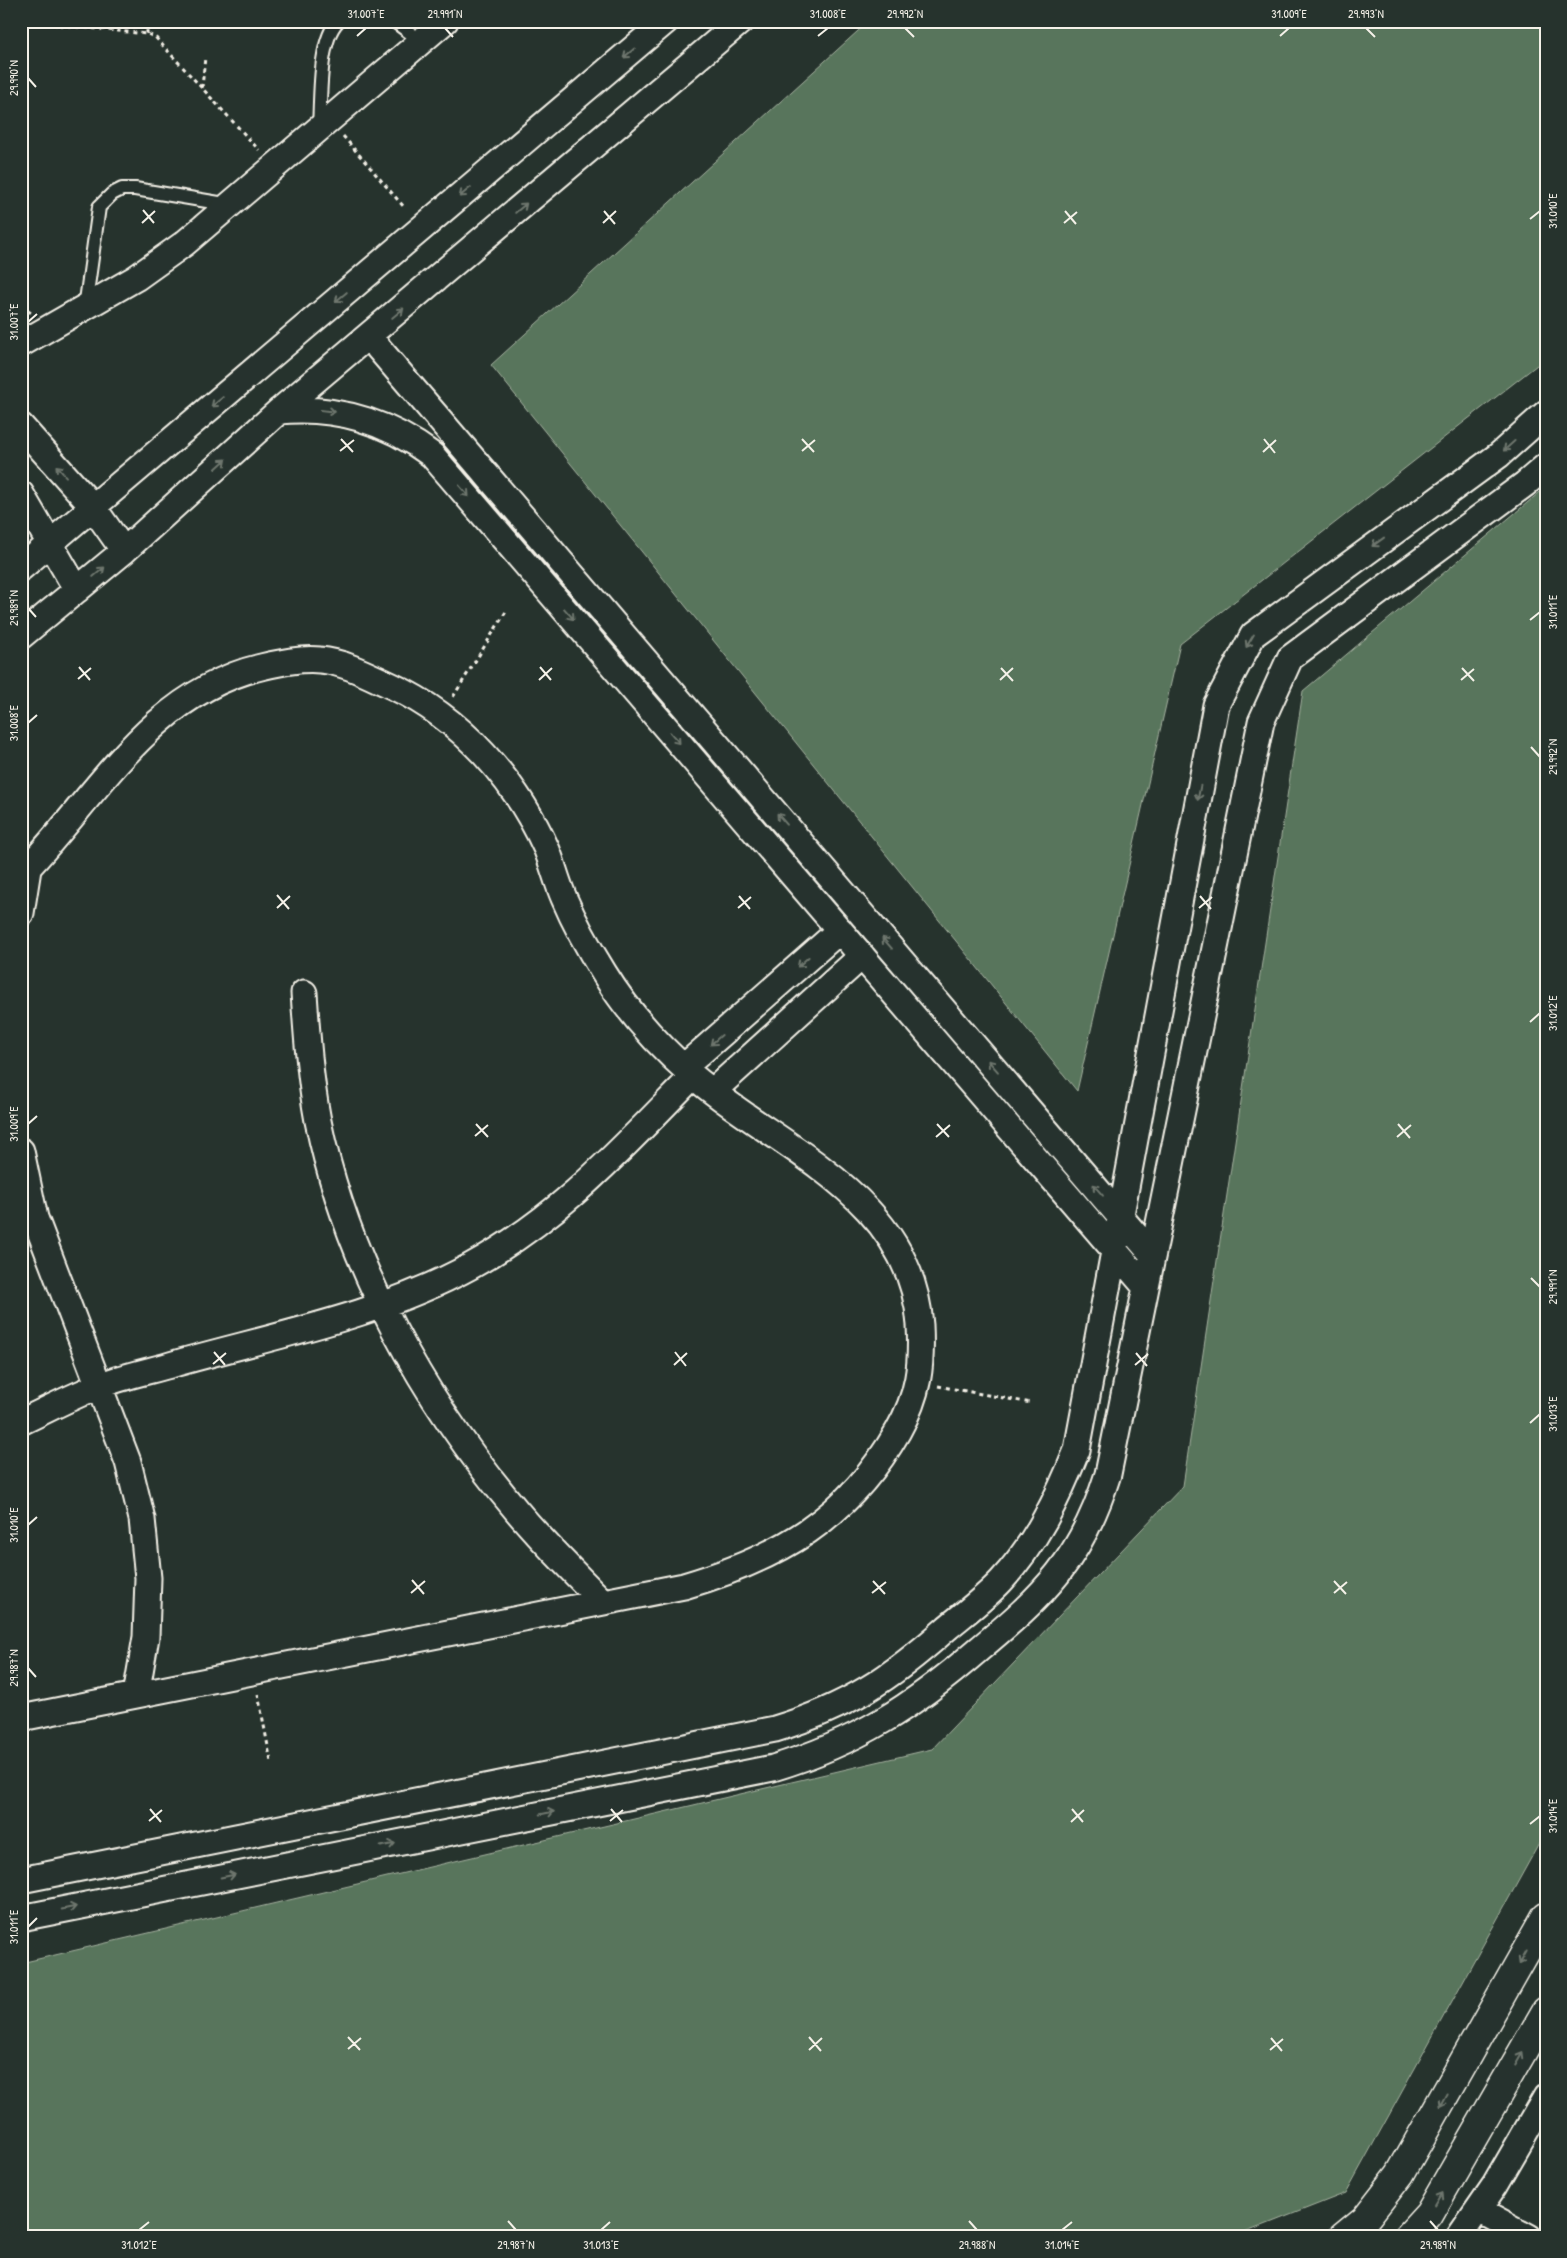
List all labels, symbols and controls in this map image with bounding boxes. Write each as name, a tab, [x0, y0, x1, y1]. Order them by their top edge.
text: 31.007°E	[347, 5, 385, 22]
text: 29.991°N	[428, 5, 462, 22]
text: 31.008°E	[810, 5, 847, 22]
text: 29.992°N	[887, 5, 923, 22]
text: 31.009°E	[1271, 5, 1307, 22]
text: 29.993°N	[1348, 5, 1384, 22]
one-way arrow	[623, 47, 636, 58]
text: 29.990°N	[5, 60, 22, 96]
one-way arrow	[459, 186, 472, 197]
text: 31.010°E	[1544, 193, 1561, 229]
one-way arrow	[515, 202, 528, 214]
one-way arrow	[335, 291, 348, 302]
text: 31.007°E	[5, 303, 22, 341]
one-way arrow	[391, 307, 404, 319]
one-way arrow	[211, 396, 224, 407]
one-way arrow	[320, 406, 336, 416]
one-way arrow	[1503, 440, 1516, 452]
one-way arrow	[214, 458, 227, 470]
one-way arrow	[55, 464, 66, 477]
one-way arrow	[458, 484, 469, 497]
one-way arrow	[1371, 537, 1385, 547]
one-way arrow	[92, 566, 105, 577]
text: 29.989°N	[5, 590, 22, 626]
text: 31.011°E	[1544, 594, 1561, 629]
one-way arrow	[564, 608, 575, 621]
one-way arrow	[1245, 633, 1255, 647]
text: 31.008°E	[5, 704, 22, 741]
one-way arrow	[669, 731, 681, 744]
text: 29.992°N	[1544, 739, 1561, 775]
one-way arrow	[1194, 785, 1204, 801]
one-way arrow	[776, 813, 787, 826]
one-way arrow	[882, 937, 893, 950]
one-way arrow	[797, 956, 810, 968]
text: 31.012°E	[1544, 994, 1561, 1031]
one-way arrow	[709, 1034, 722, 1045]
one-way arrow	[987, 1060, 999, 1073]
text: 31.009°E	[5, 1106, 22, 1142]
one-way arrow	[1093, 1184, 1104, 1197]
text: 29.991°N	[1544, 1270, 1561, 1304]
text: 31.013°E	[1544, 1396, 1561, 1432]
text: 31.010°E	[5, 1507, 22, 1543]
text: 29.987°N	[5, 1649, 22, 1687]
text: 31.014°E	[1544, 1798, 1561, 1833]
one-way arrow	[539, 1808, 555, 1817]
one-way arrow	[379, 1839, 395, 1849]
one-way arrow	[220, 1871, 236, 1881]
one-way arrow	[61, 1903, 77, 1912]
text: 31.011°E	[5, 1909, 22, 1944]
one-way arrow	[1517, 1950, 1526, 1965]
one-way arrow	[1515, 2052, 1525, 2066]
one-way arrow	[1438, 2093, 1448, 2108]
one-way arrow	[1433, 2192, 1443, 2207]
text: 31.012°E	[121, 2236, 158, 2253]
text: 29.987°N	[497, 2236, 535, 2253]
text: 31.013°E	[583, 2236, 619, 2253]
text: 29.988°N	[959, 2236, 995, 2253]
text: 31.014°E	[1045, 2236, 1080, 2253]
text: 29.989°N	[1420, 2236, 1456, 2253]

